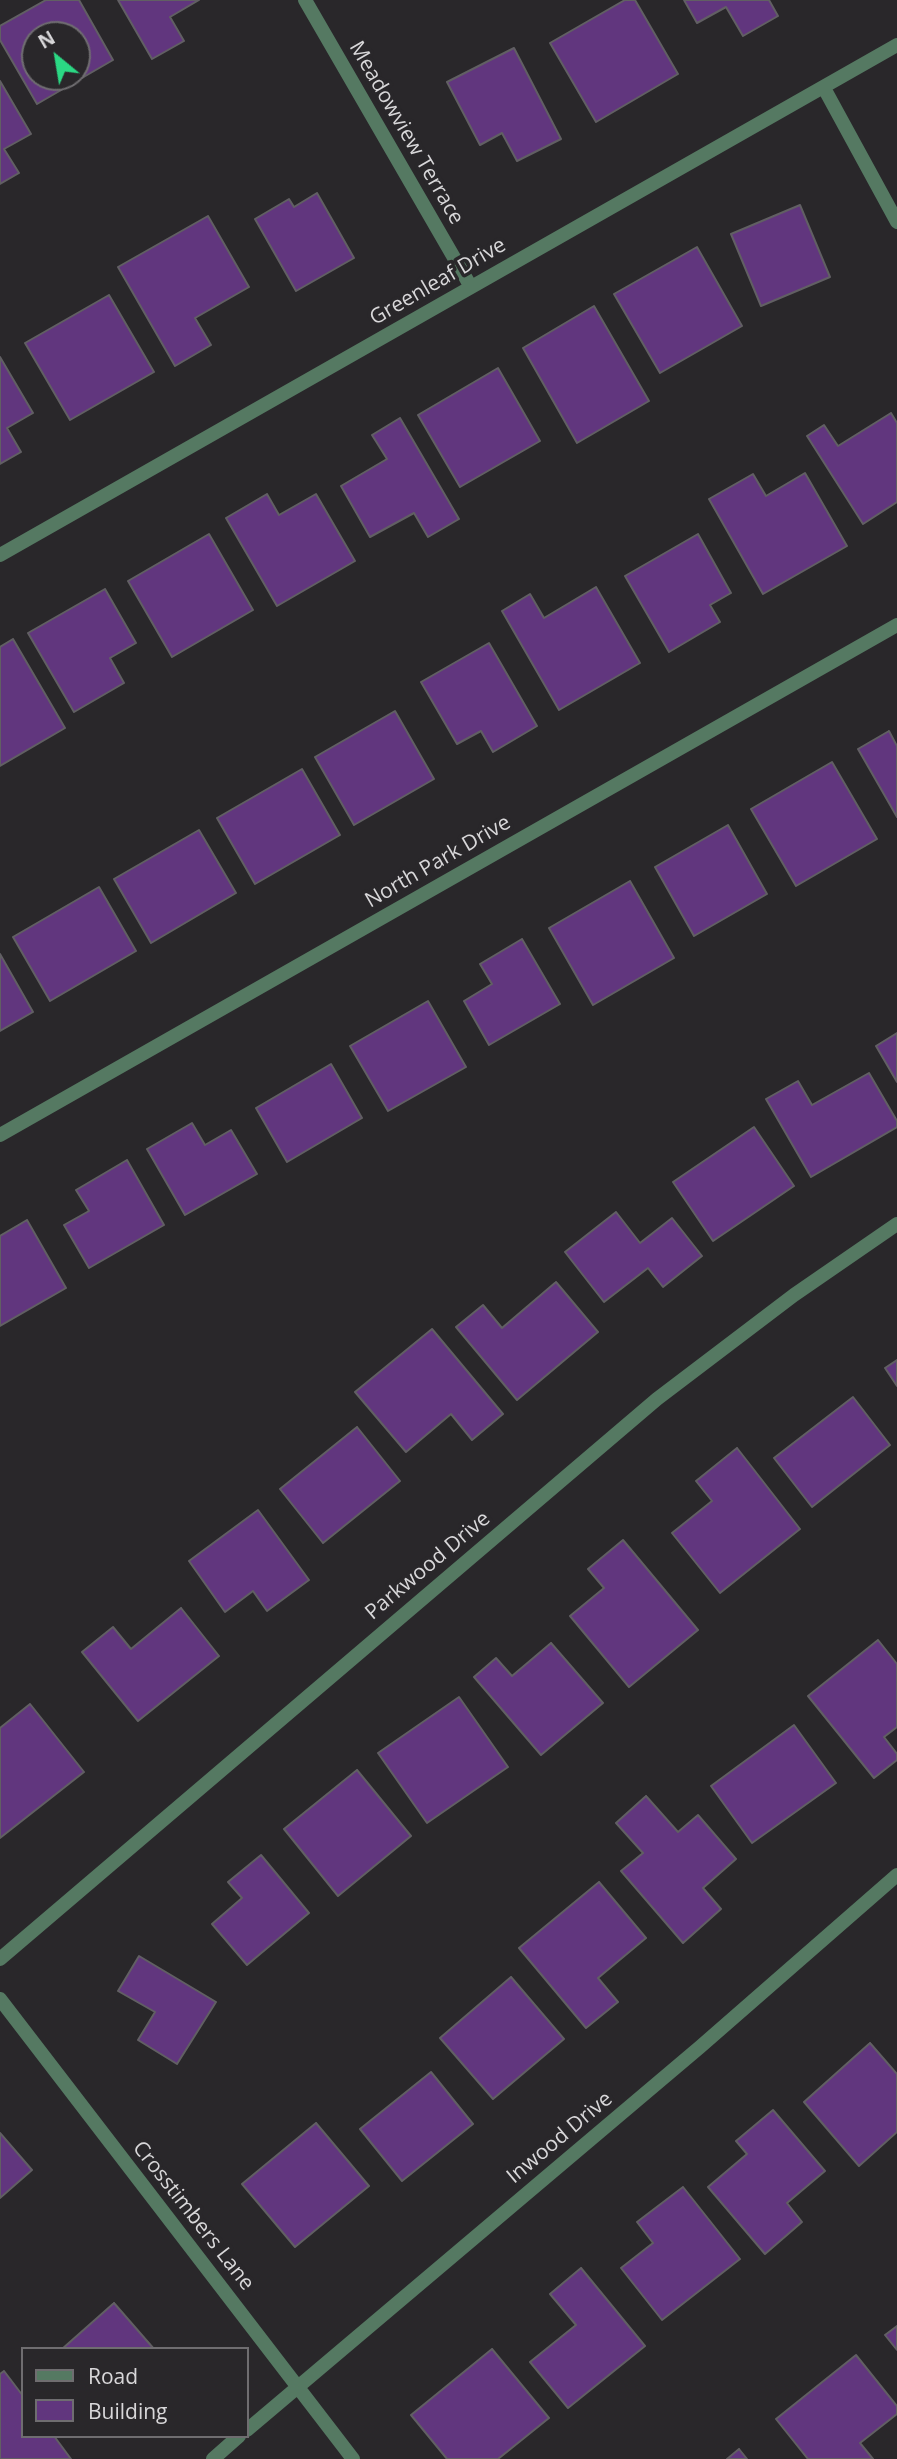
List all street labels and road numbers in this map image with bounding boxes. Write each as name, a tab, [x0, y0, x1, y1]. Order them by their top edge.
street label: Meadowview Terrace	[343, 37, 469, 229]
street label: Greenleaf Drive	[365, 233, 511, 331]
street label: North Park Drive	[361, 810, 515, 914]
street label: Parkwood Drive	[360, 1506, 496, 1626]
street label: Inwood Drive	[502, 2087, 618, 2189]
street label: Crosstimbers Lane	[127, 2136, 259, 2296]

